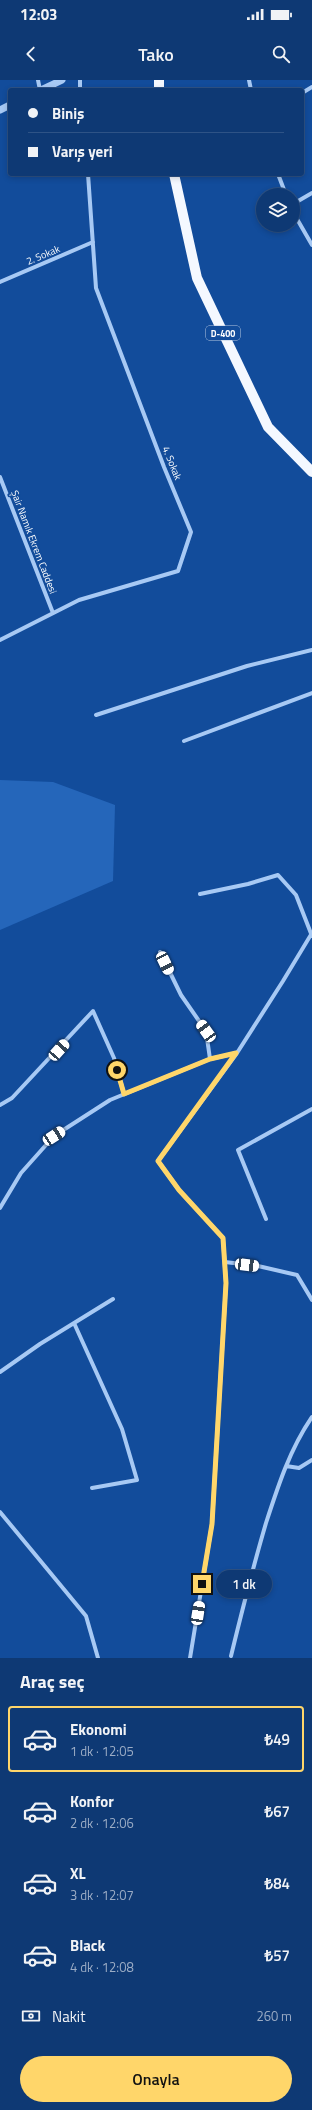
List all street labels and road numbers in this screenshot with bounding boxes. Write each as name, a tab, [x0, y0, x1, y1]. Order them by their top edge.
street label: 2. Sokak	[24, 241, 62, 269]
road number: D-400	[206, 326, 240, 340]
street label: 4. Sokak	[158, 444, 186, 482]
street label: Şair Namık Ekrem Caddesi	[7, 488, 61, 596]

